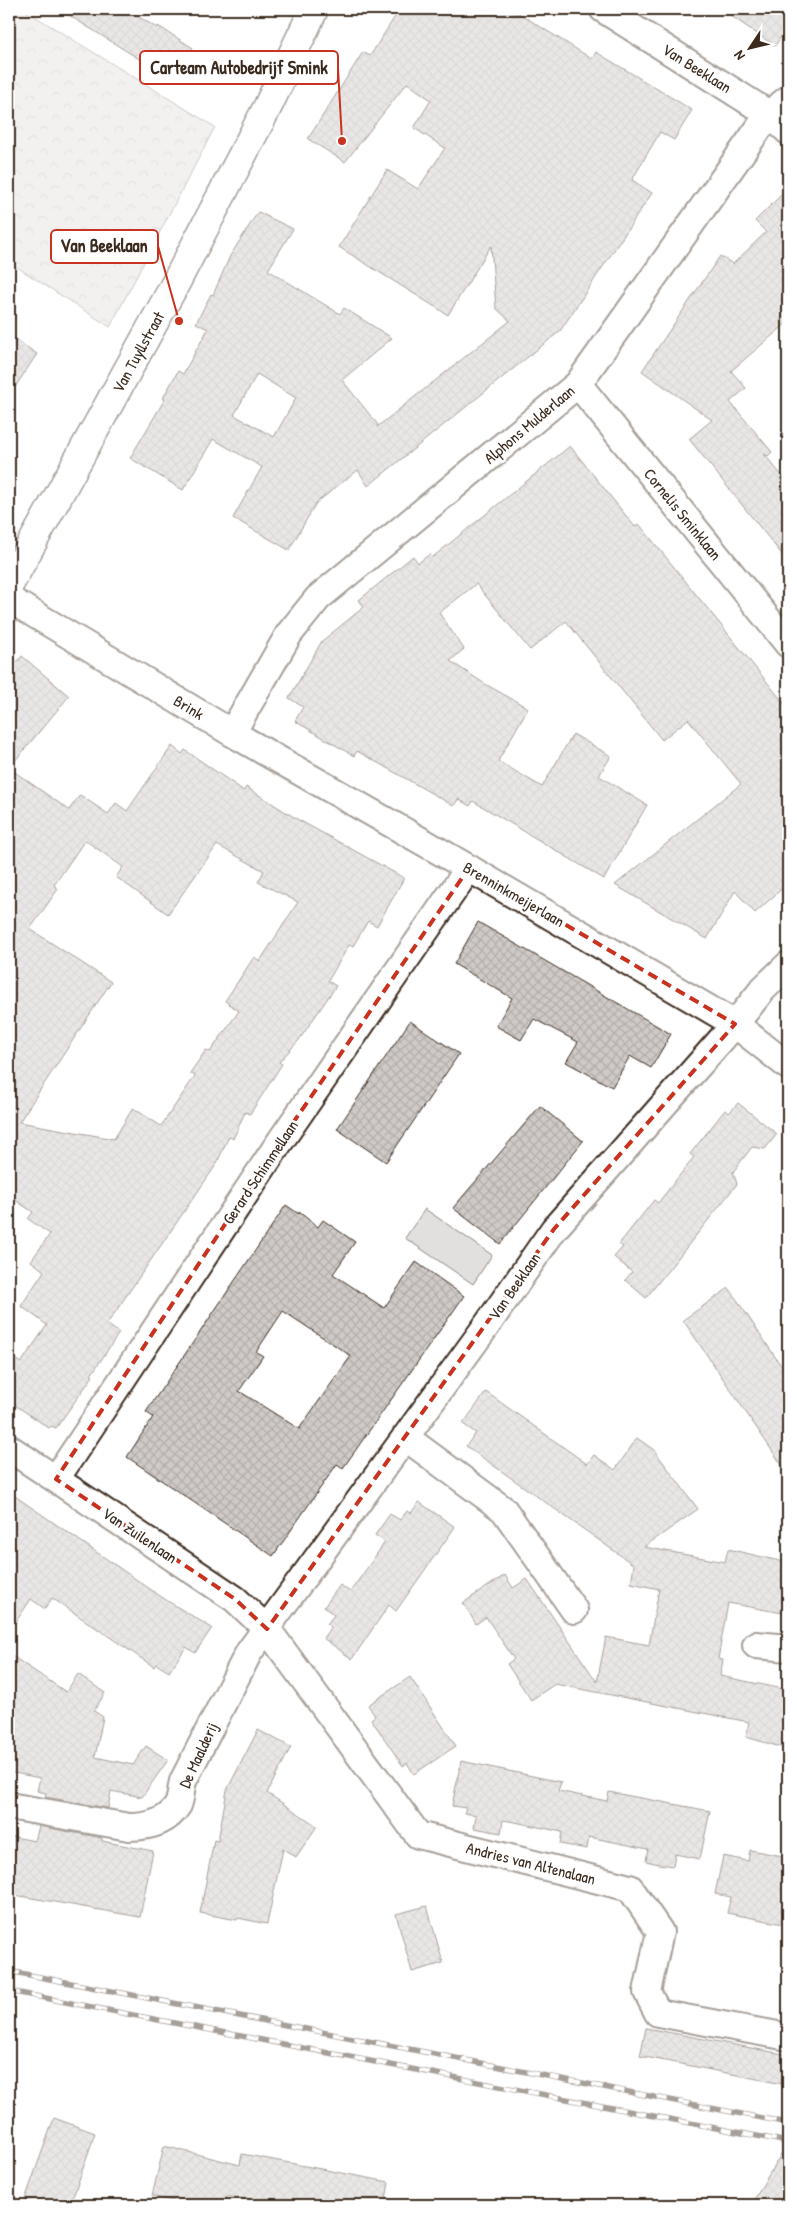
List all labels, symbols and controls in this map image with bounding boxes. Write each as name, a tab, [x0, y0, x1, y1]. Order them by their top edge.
north arrow	[724, 22, 774, 72]
street label: Van Beeklaan	[658, 38, 736, 98]
text: N	[729, 47, 749, 64]
callout: Carteam Autobedrijf Smink	[140, 51, 338, 84]
text: Carteam Autobedrijf Smink	[150, 55, 328, 80]
callout: Van Beeklaan	[51, 230, 158, 263]
text: Van Beeklaan	[60, 233, 148, 258]
street label: Van Tuyllstraat	[107, 307, 170, 397]
street label: Alphons Mulderlaan	[479, 380, 579, 468]
street label: Cornelis Sminklaan	[639, 463, 727, 565]
street label: Brink	[170, 689, 209, 725]
street label: Brenninkmeijerlaan	[459, 856, 569, 932]
street label: Gerard Schimmellaan	[217, 1116, 303, 1228]
street label: Van Beeklaan	[483, 1248, 545, 1324]
street label: Van Zuilenlaan	[98, 1502, 182, 1568]
street label: De Maalderij	[173, 1719, 223, 1791]
street label: Andries van Altenalaan	[464, 1836, 598, 1890]

